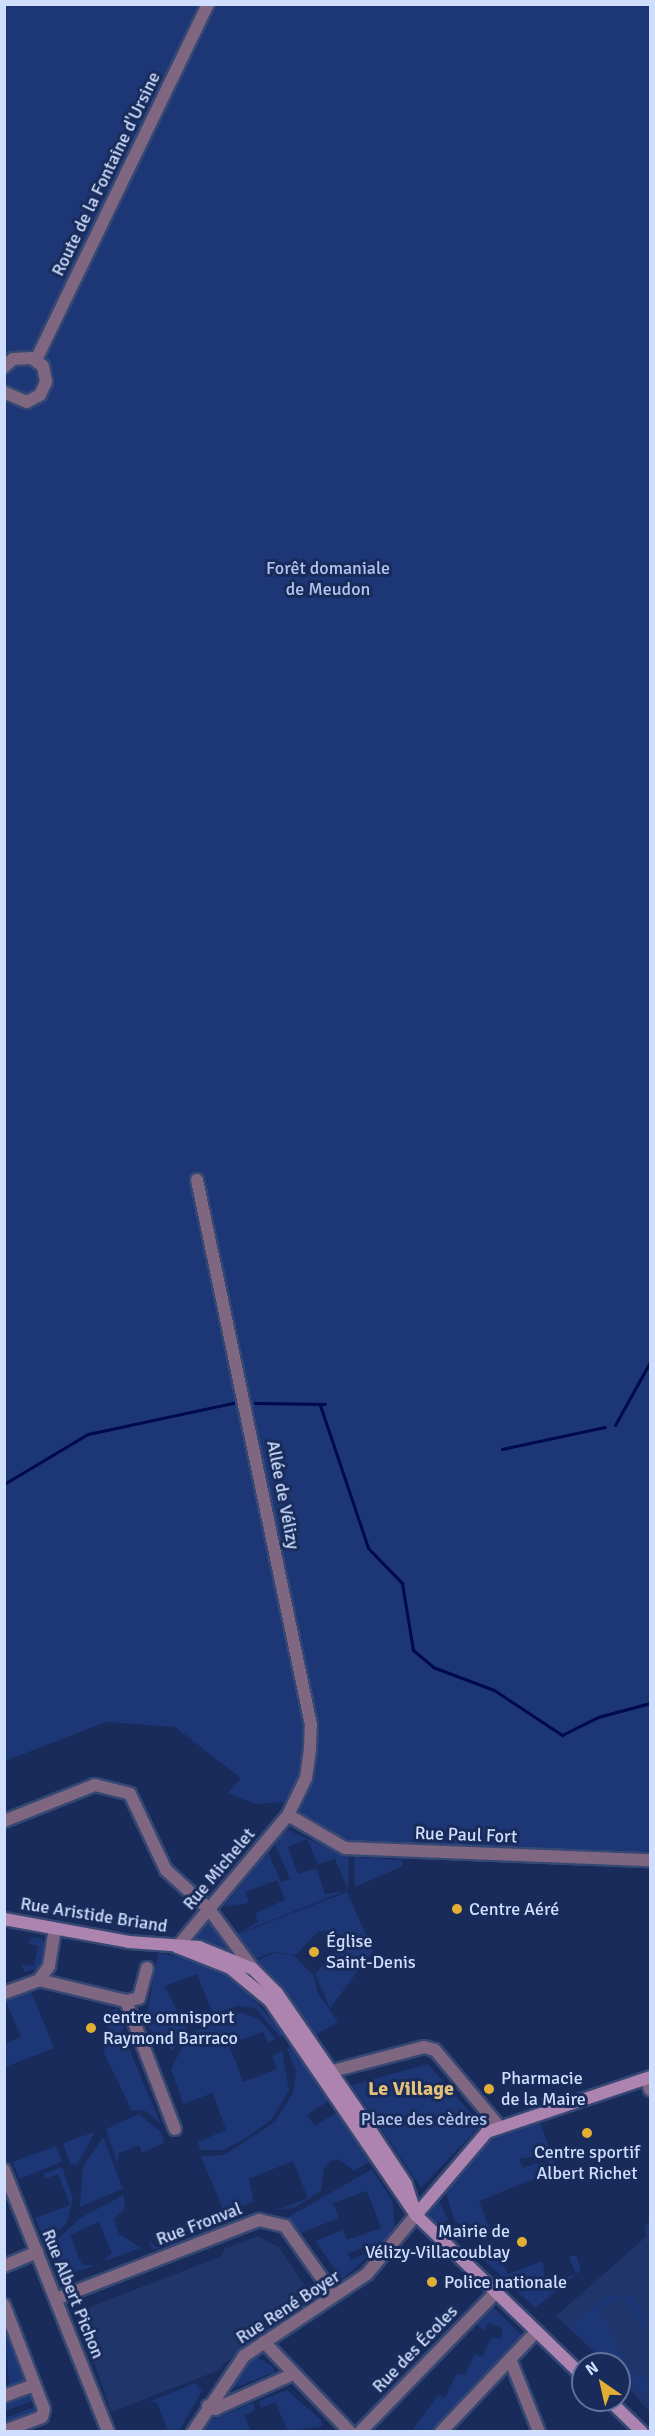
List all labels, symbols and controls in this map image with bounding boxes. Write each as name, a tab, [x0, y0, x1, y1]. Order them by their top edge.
street label: Route de la Fontaine d'Ursine	[47, 68, 165, 280]
park label: Forêt domaniale de Meudon	[266, 558, 390, 600]
street label: Allée de Vélizy	[262, 1439, 304, 1551]
street label: Rue Paul Fort	[414, 1822, 518, 1848]
street label: Rue Michelet	[178, 1824, 260, 1914]
street label: Rue Aristide Briand	[19, 1893, 169, 1937]
place label: Centre Aéré	[469, 1898, 559, 1920]
marker: Centre Aéré	[450, 1902, 464, 1916]
place label: Église Saint-Denis	[326, 1931, 416, 1974]
marker: Église Saint-Denis	[307, 1945, 321, 1959]
place label: centre omnisport Raymond Barraco	[103, 2007, 238, 2050]
marker: centre omnisport Raymond Barraco	[84, 2021, 98, 2035]
place label: Pharmacie de la Maire	[501, 2068, 586, 2110]
district label: Le Village	[368, 2076, 454, 2100]
marker: Pharmacie de la Maire	[482, 2082, 496, 2096]
park label: Place des cèdres	[361, 2108, 487, 2130]
marker: Centre sportif Albert Richet	[580, 2126, 594, 2140]
place label: Centre sportif Albert Richet	[534, 2142, 640, 2184]
street label: Rue Fronval	[153, 2198, 245, 2250]
place label: Mairie de Vélizy-Villacoublay	[365, 2221, 510, 2264]
street label: Rue Albert Pichon	[37, 2226, 109, 2362]
marker: Mairie de Vélizy-Villacoublay	[515, 2235, 529, 2249]
street label: Rue René Boyer	[232, 2265, 344, 2349]
place label: Police nationale	[444, 2271, 567, 2293]
marker: Police nationale	[425, 2275, 439, 2289]
street label: Rue des Écoles	[368, 2301, 462, 2397]
north arrow	[571, 2352, 631, 2412]
text: N	[582, 2357, 602, 2380]

